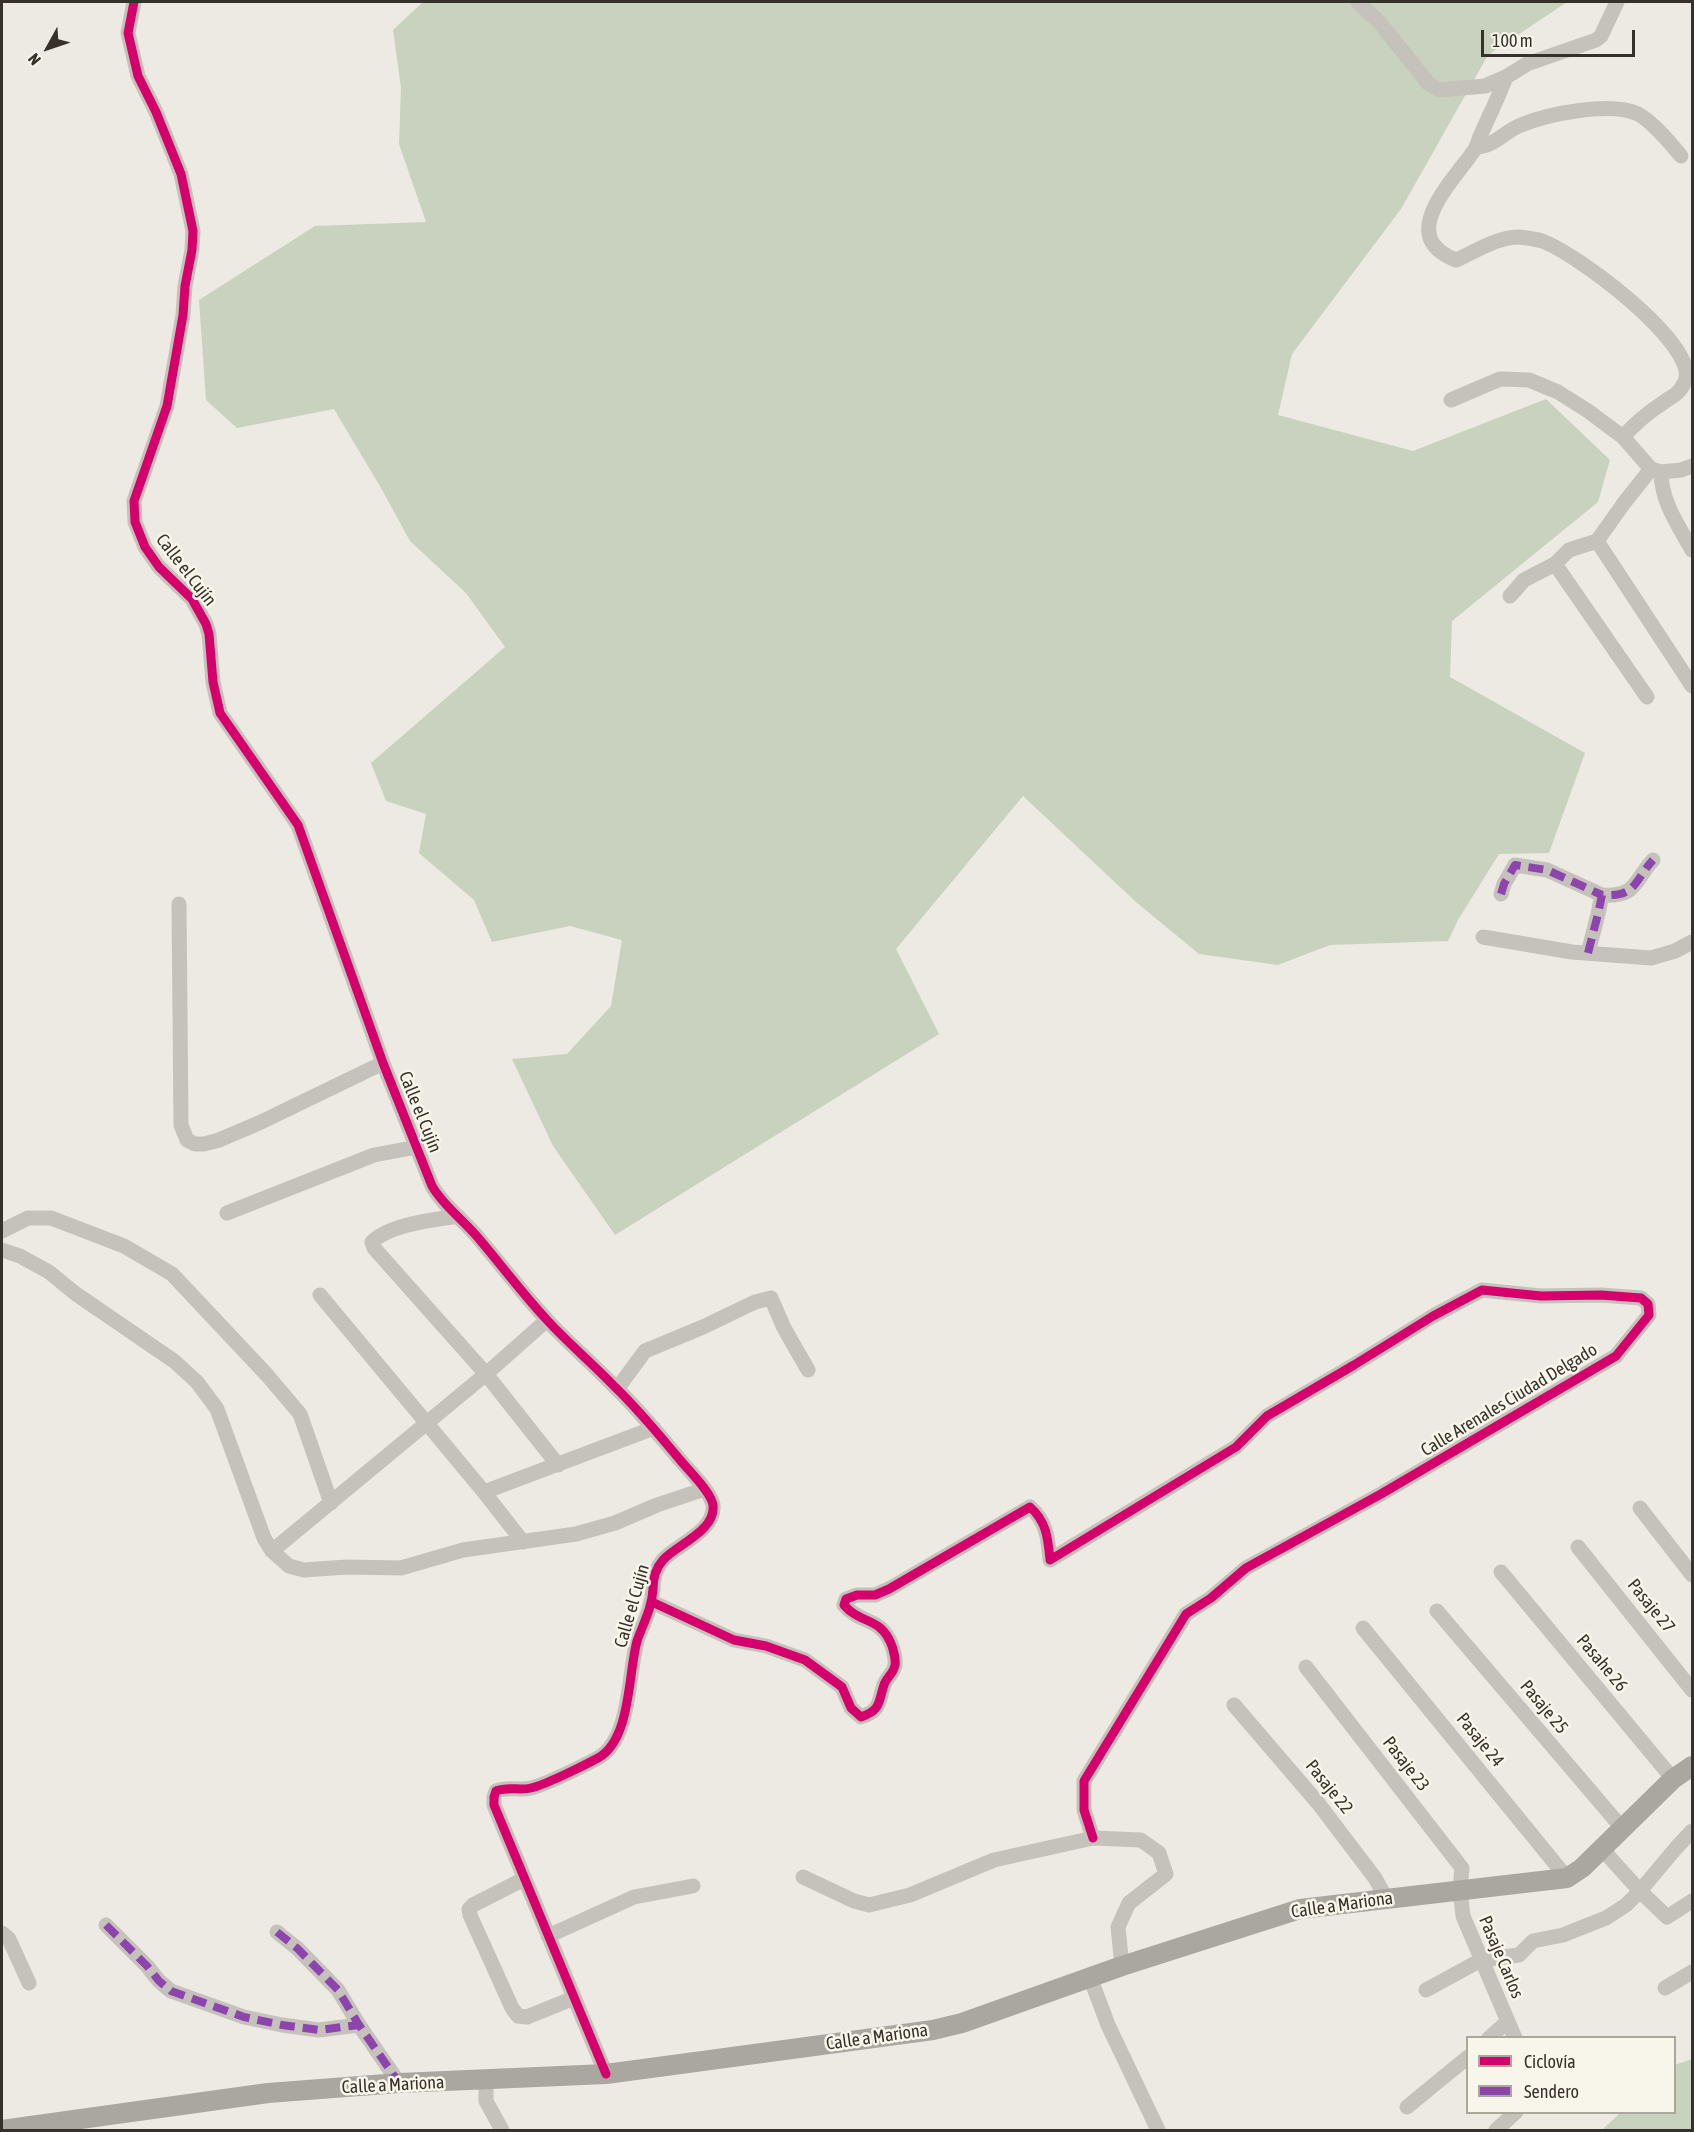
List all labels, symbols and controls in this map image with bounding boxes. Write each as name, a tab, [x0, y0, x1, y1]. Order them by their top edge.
north arrow	[18, 18, 78, 78]
scale bar	[1484, 18, 1638, 56]
text: 100 m	[1492, 30, 1533, 51]
text: N	[24, 50, 44, 69]
street label: Calle el Cujín	[151, 530, 221, 610]
street label: Calle el Cujín	[394, 1068, 446, 1156]
street label: Calle Arenales Ciudad Delgado	[1417, 1339, 1601, 1461]
street label: Calle el Cujín	[610, 1562, 654, 1650]
street label: Pasaje 27	[1623, 1575, 1679, 1637]
street label: Pasahe 26	[1572, 1630, 1632, 1696]
street label: Pasaje 25	[1515, 1676, 1573, 1738]
street label: Pasaje 24	[1452, 1709, 1508, 1771]
street label: Pasaje 23	[1378, 1732, 1434, 1796]
street label: Pasaje 22	[1301, 1756, 1357, 1818]
street label: Calle a Mariona	[1290, 1887, 1394, 1923]
street label: Pasaje Carlos	[1474, 1913, 1528, 2001]
street label: Calle a Mariona	[825, 2019, 929, 2055]
legend	[1466, 2036, 1676, 2114]
text: Ciclovía	[1524, 2051, 1576, 2072]
street label: Calle a Mariona	[341, 2072, 445, 2098]
text: Sendero	[1524, 2081, 1579, 2102]

